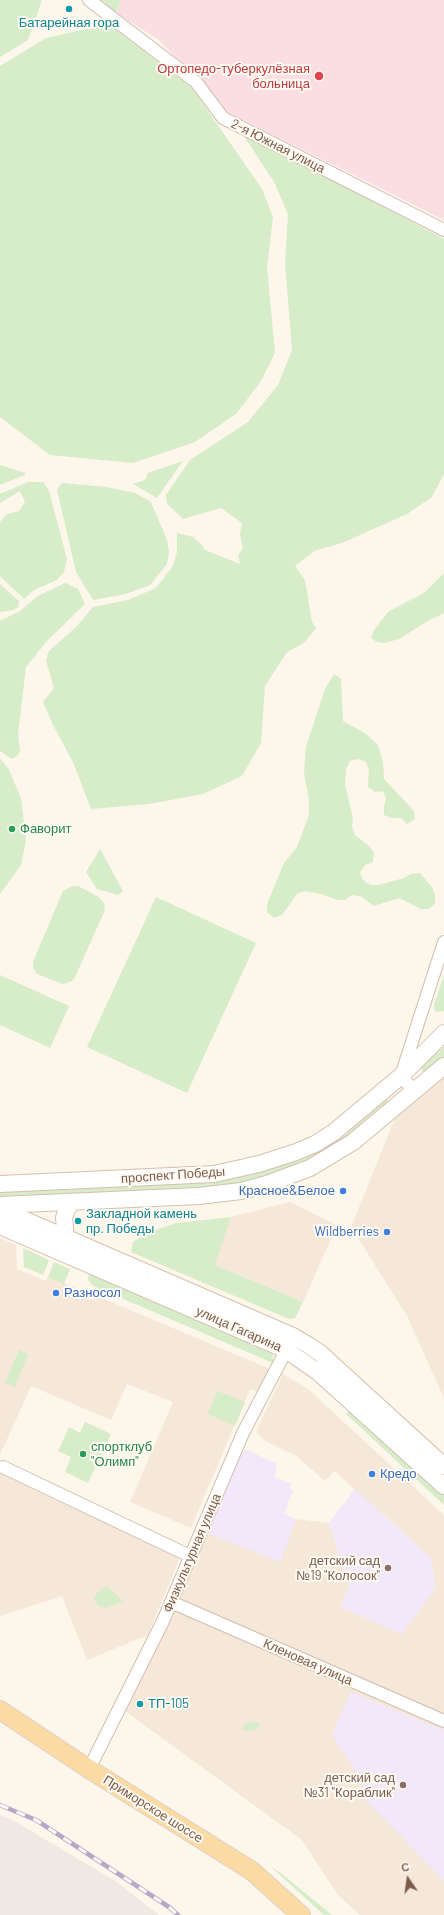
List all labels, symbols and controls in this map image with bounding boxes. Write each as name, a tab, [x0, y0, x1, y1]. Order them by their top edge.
marker: Батарейная гора	[64, 4, 74, 14]
place label: Батарейная гора	[19, 15, 119, 31]
place label: Ортопедо-туберкулёзная больница	[157, 61, 310, 92]
marker: Ортопедо-туберкулёзная больница	[313, 70, 325, 82]
street label: 2-я Южная улица	[228, 116, 328, 176]
place label: Фаворит	[20, 821, 72, 837]
marker: Фаворит	[7, 824, 17, 834]
street label: проспект Победы	[120, 1164, 226, 1186]
place label: Красное&Белое	[239, 1183, 335, 1199]
marker: Красное&Белое	[338, 1186, 348, 1196]
place label: Закладной камень пр. Победы	[86, 1206, 197, 1237]
marker: Закладной камень пр. Победы	[73, 1216, 83, 1226]
place label: Wildberries	[314, 1224, 379, 1240]
marker: Wildberries	[382, 1227, 392, 1237]
place label: Разносол	[64, 1285, 121, 1301]
marker: Разносол	[51, 1288, 61, 1298]
street label: улица Гагарина	[194, 1303, 284, 1355]
place label: спортклуб "Олимп"	[91, 1439, 152, 1470]
marker: спортклуб "Олимп"	[78, 1449, 88, 1459]
place label: Кредо	[380, 1466, 417, 1482]
marker: Кредо	[367, 1469, 377, 1479]
street label: Физкультурная улица	[160, 1491, 224, 1615]
place label: детский сад №19 "Колосок"	[296, 1553, 380, 1584]
marker: детский сад №19 "Колосок"	[383, 1563, 393, 1573]
street label: Кленовая улица	[261, 1635, 355, 1689]
place label: ТП-105	[148, 1696, 189, 1712]
marker: ТП-105	[135, 1699, 145, 1709]
place label: детский сад №31 "Кораблик"	[304, 1770, 395, 1801]
street label: Приморское шоссе	[100, 1772, 206, 1846]
marker: детский сад №31 "Кораблик"	[398, 1780, 408, 1790]
north arrow	[388, 1859, 428, 1899]
text: С	[400, 1860, 411, 1874]

